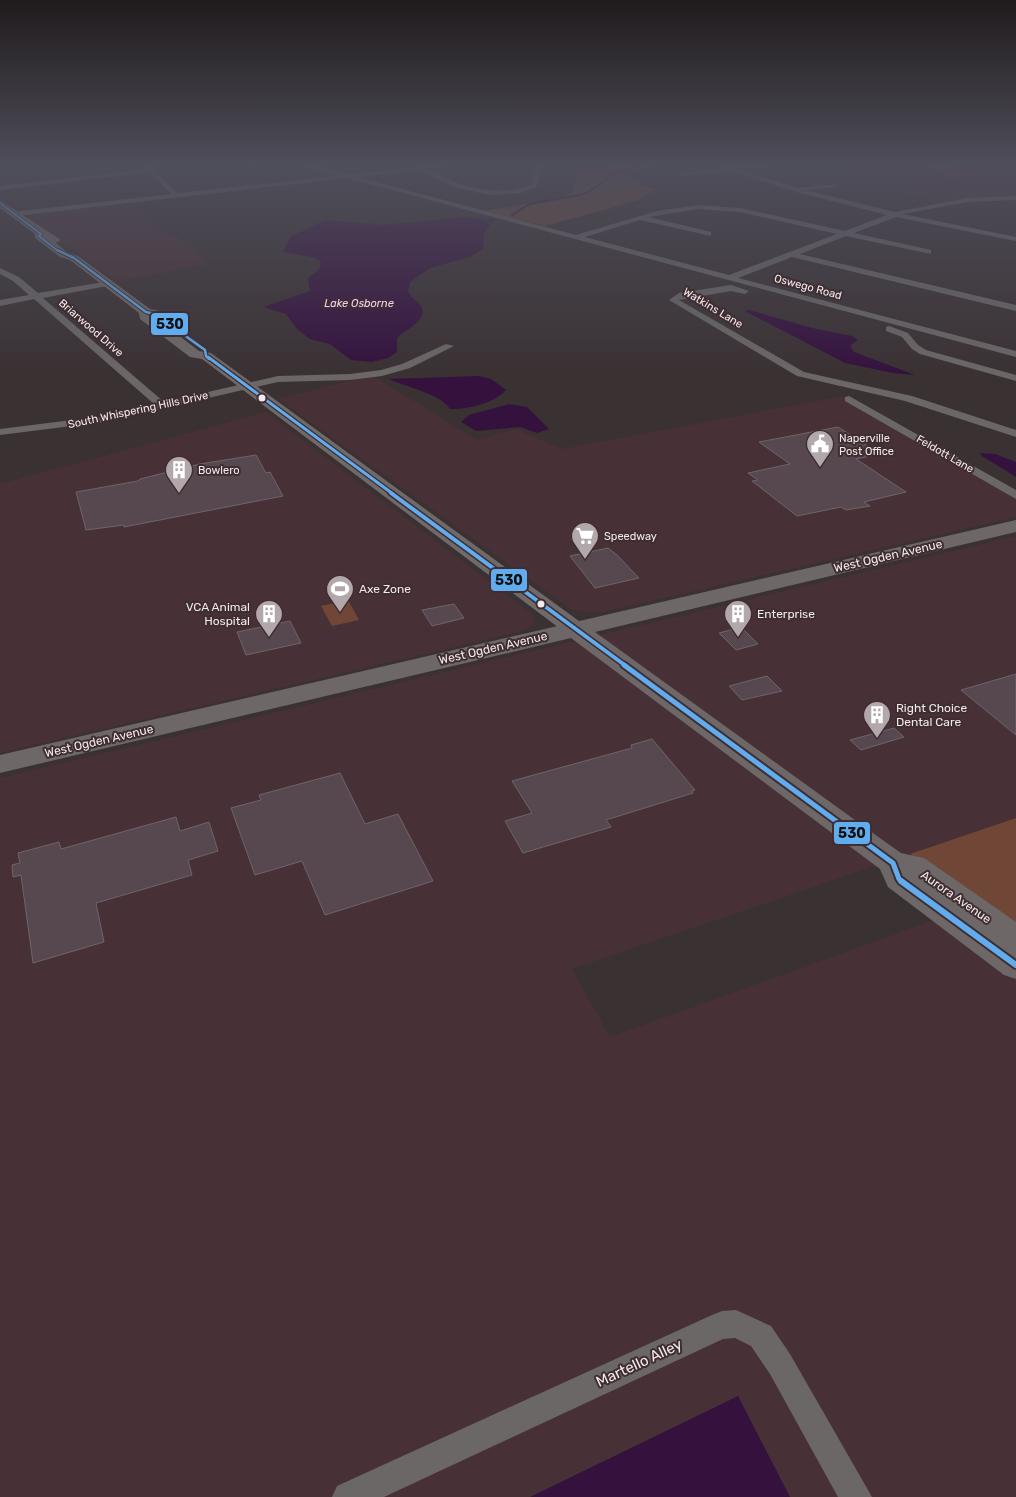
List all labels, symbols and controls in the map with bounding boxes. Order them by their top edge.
street label: Oswego Road [773,272,843,302]
street label: Watkins Lane [681,285,745,331]
street label: Briarwood Drive [56,296,126,360]
water label: Lake Osborne [324,297,394,310]
line badge: 530 [150,312,189,336]
text: 530 [156,316,184,333]
street label: South Whispering Hills Drive [67,389,209,431]
unlabelled marker [257,393,267,403]
public building icon: Naperville Post Office [805,429,835,468]
place label: Naperville Post Office [839,432,894,458]
street label: Feldott Lane [914,432,976,476]
building icon: Bowlero [164,455,194,494]
place label: Bowlero [198,464,240,477]
supermarket icon: Speedway [570,521,600,560]
place label: Speedway [604,530,657,543]
street label: West Ogden Avenue [832,537,944,575]
line badge: 530 [490,568,528,592]
text: 530 [495,572,523,589]
sports icon: Axe Zone [325,574,355,613]
place label: Axe Zone [359,582,411,596]
building icon: VCA Animal Hospital [254,599,284,638]
unlabelled marker [536,599,546,609]
building icon: Enterprise [723,599,753,638]
place label: VCA Animal Hospital [186,600,250,628]
place label: Enterprise [757,607,815,621]
street label: West Ogden Avenue [437,629,549,667]
building icon: Right Choice Dental Care [862,700,892,739]
place label: Right Choice Dental Care [896,701,967,729]
street label: West Ogden Avenue [43,722,155,760]
line badge: 530 [833,821,871,845]
text: 530 [838,825,866,842]
street label: Aurora Avenue [918,868,994,926]
street label: Martello Alley [593,1335,685,1391]

